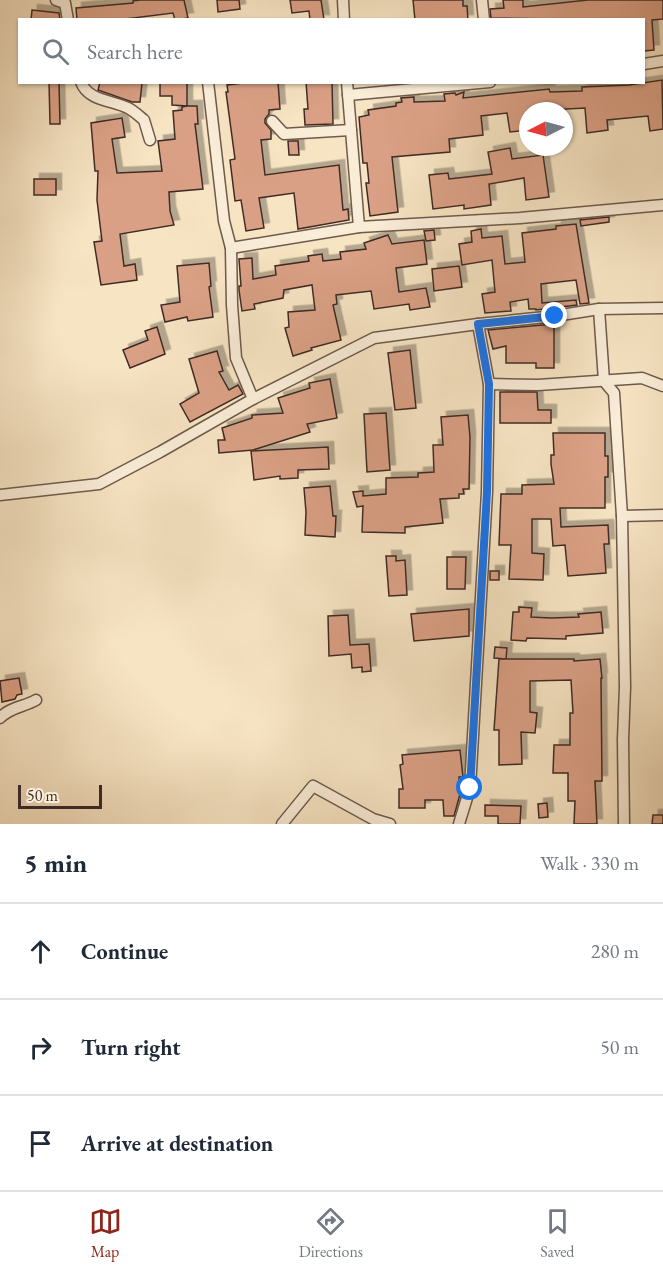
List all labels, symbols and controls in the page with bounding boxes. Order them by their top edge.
search box [18,18,645,84]
icon: search [39,35,72,68]
text: Search here [87,37,182,66]
north arrow [519,102,573,156]
route end [541,302,567,328]
route start [456,774,482,800]
scale bar [18,782,102,810]
text: 50 m [27,785,58,806]
text: 5 min [24,846,87,880]
text: Walk · 330 m [540,850,639,876]
icon: ahead [24,935,57,968]
text: Continue [81,937,168,966]
text: 280 m [591,938,639,964]
icon: right [24,1031,57,1064]
text: Turn right [81,1033,180,1062]
text: 50 m [600,1034,639,1060]
icon: arrive [24,1127,57,1160]
text: Arrive at destination [81,1129,273,1158]
tab: Map [89,1205,122,1262]
tab: Directions [299,1205,363,1262]
tab: Saved [540,1205,574,1262]

